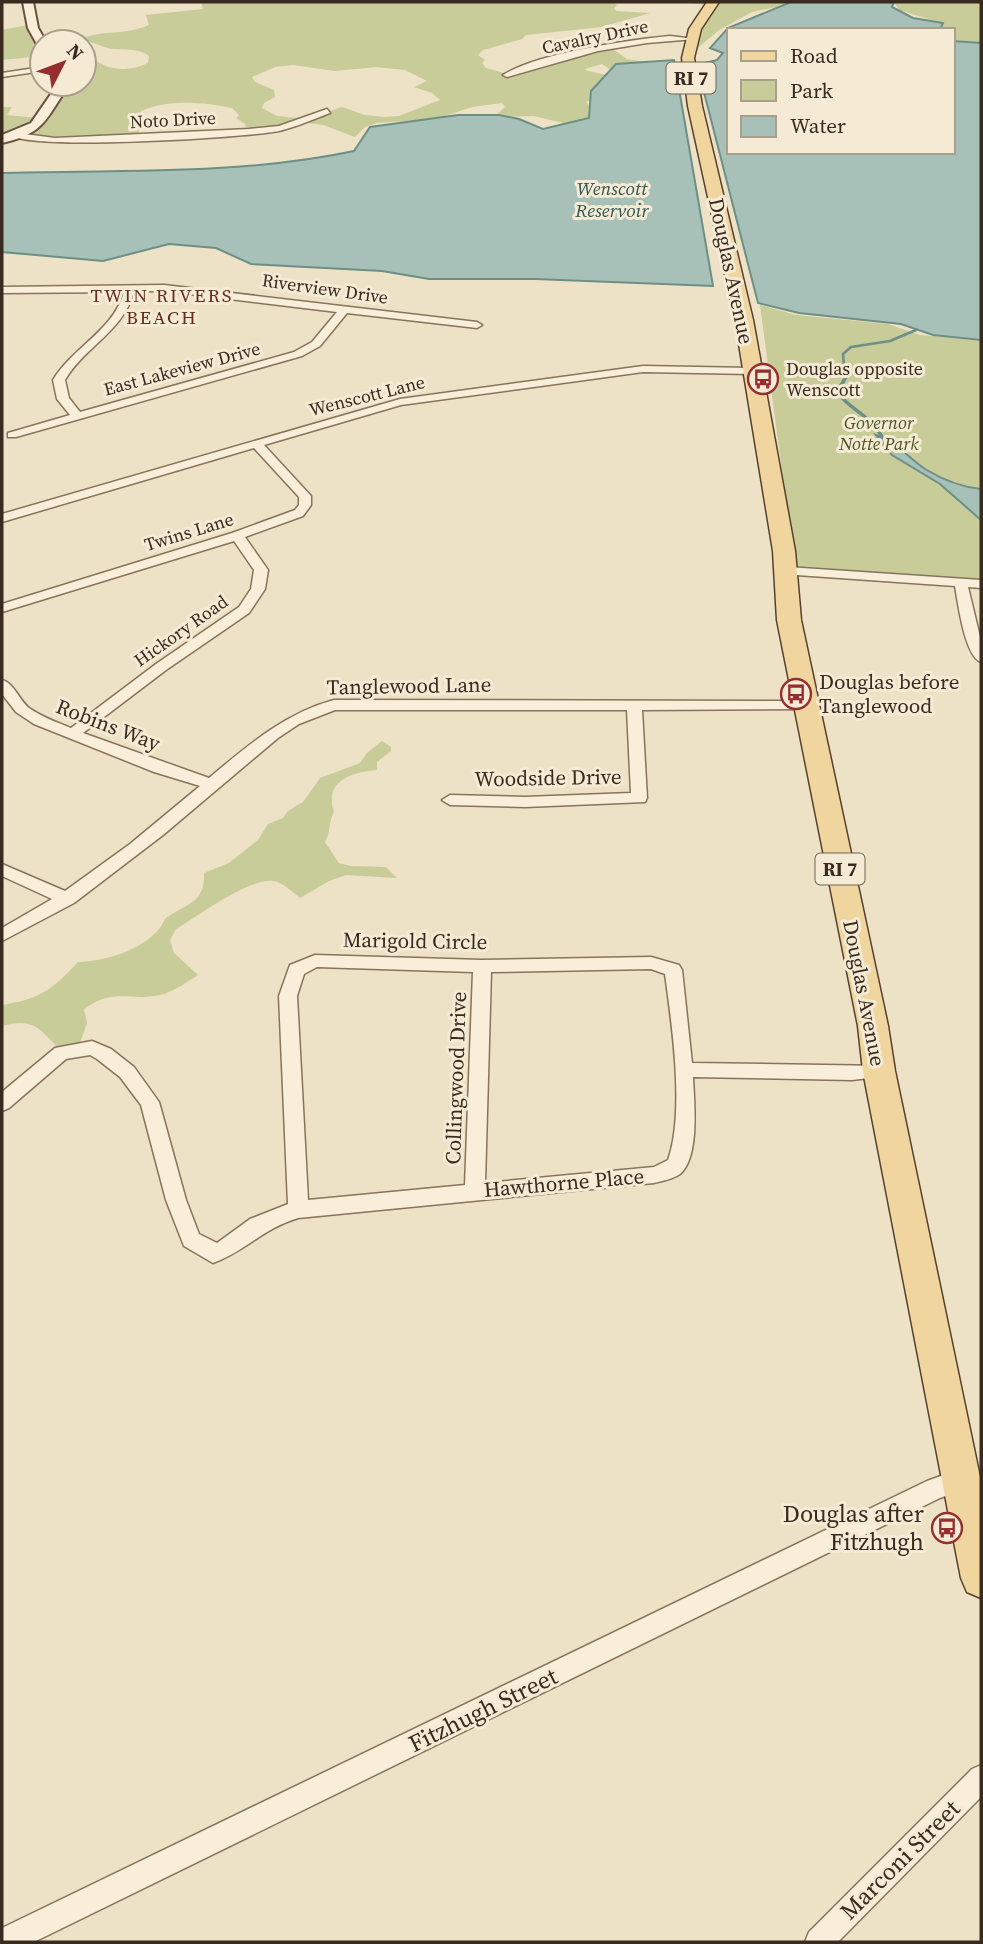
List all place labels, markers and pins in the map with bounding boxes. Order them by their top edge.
place label: Douglas opposite Wenscott [786,356,923,402]
bus stop icon: Douglas opposite Wenscott [746,362,780,396]
place label: Douglas before Tanglewood [819,667,959,720]
bus stop icon: Douglas before Tanglewood [779,677,813,711]
place label: Douglas after Fitzhugh [783,1497,924,1558]
bus stop icon: Douglas after Fitzhugh [930,1511,964,1545]

